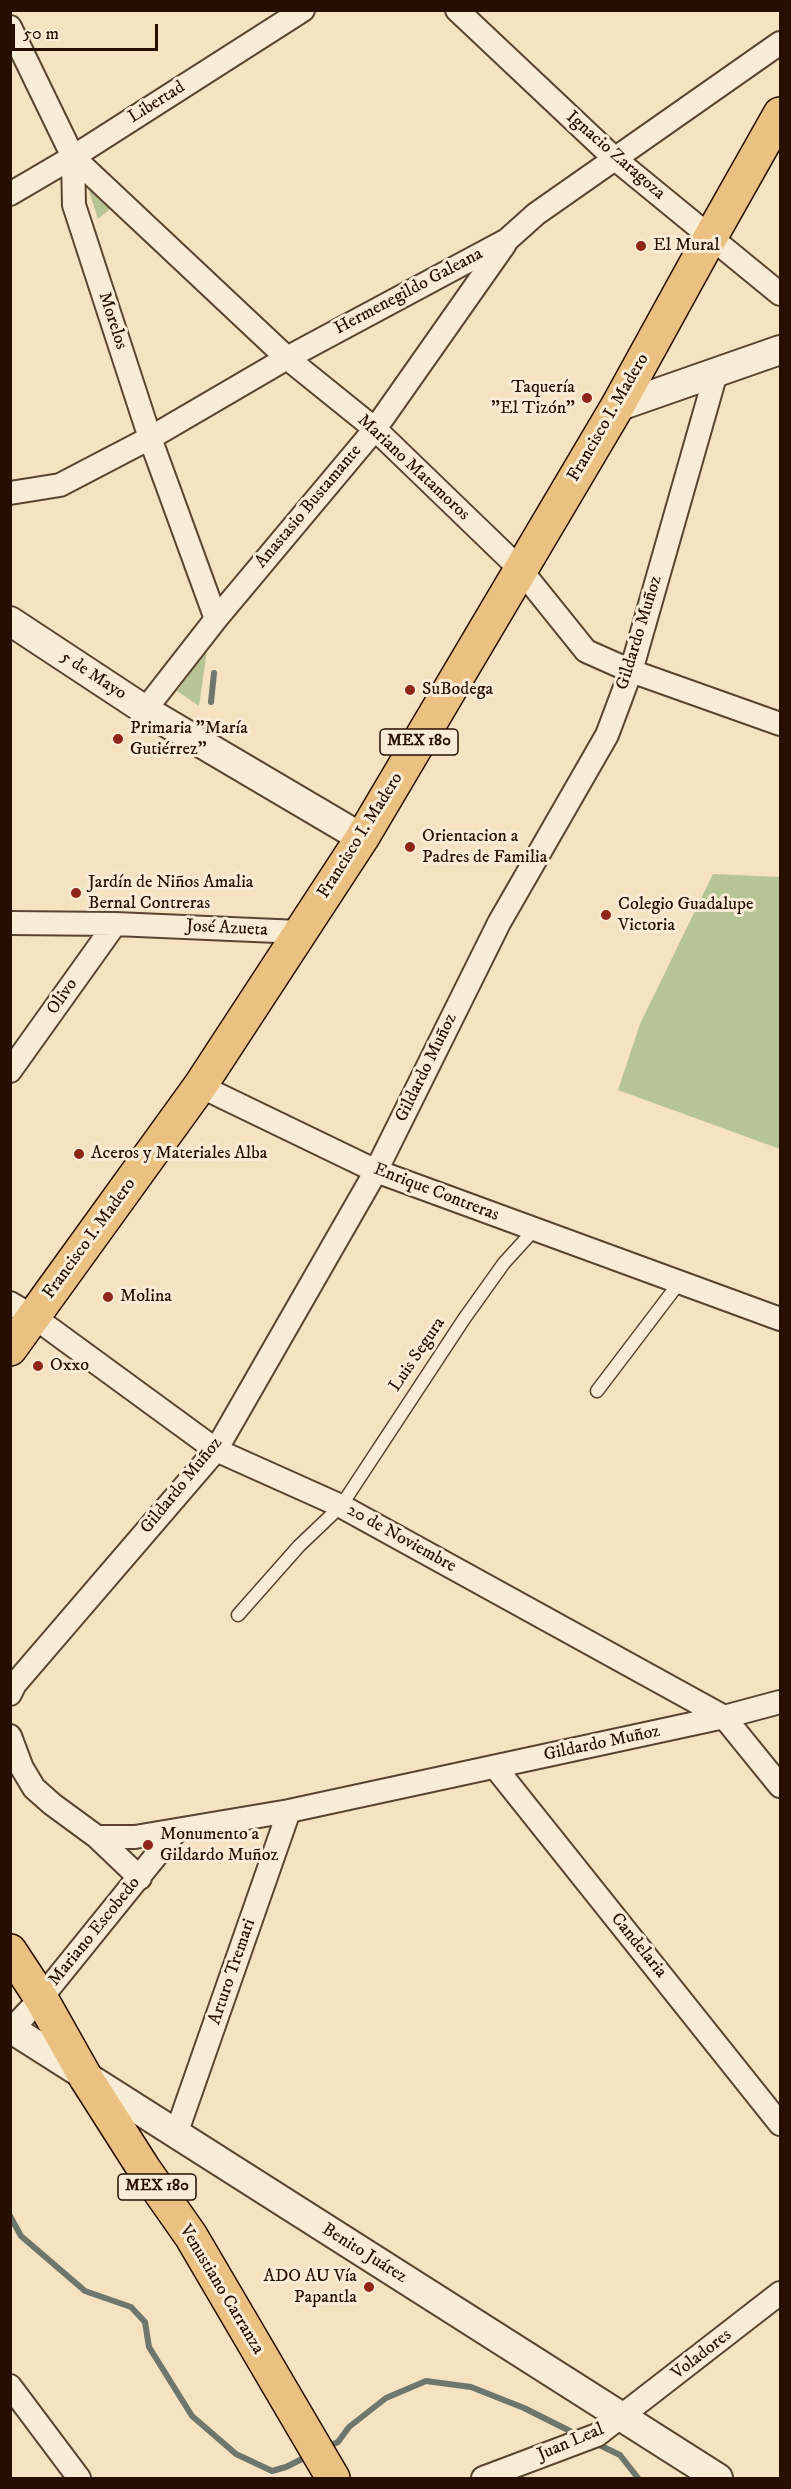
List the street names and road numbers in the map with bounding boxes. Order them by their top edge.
street label: Libertad [125,77,189,129]
street label: Ignacio Zaragoza [561,107,669,205]
street label: Hermenegildo Galeana [331,244,487,340]
street label: Morelos [93,290,131,352]
street label: Francisco I. Madero [564,350,654,486]
street label: Mariano Matamoros [352,410,474,526]
street label: Anastasio Bustamante [251,441,367,573]
street label: Gildardo Muñoz [612,573,668,693]
street label: 5 de Mayo [56,647,130,705]
road number: MEX 180 [380,729,458,755]
street label: Francisco I. Madero [314,769,408,903]
street label: José Azueta [186,916,268,942]
street label: Olivo [43,975,83,1019]
street label: Gildardo Muñoz [391,1010,463,1126]
street label: Enrique Contreras [370,1159,502,1227]
street label: Francisco I. Madero [39,1174,141,1304]
street label: Luis Segura [385,1314,451,1396]
street label: Gildardo Muñoz [136,1433,228,1539]
street label: 20 de Noviembre [342,1500,460,1578]
street label: Gildardo Muñoz [542,1721,662,1767]
street label: Mariano Escobedo [44,1873,146,1991]
street label: Candelaria [605,1909,671,1983]
street label: Arturo Tremari [205,1916,261,2028]
road number: MEX 180 [118,2174,196,2200]
street label: Benito Juárez [317,2219,411,2289]
street label: Venustiano Carranza [174,2221,268,2359]
street label: Voladores [668,2325,736,2385]
street label: Juan Leal [535,2419,607,2467]

